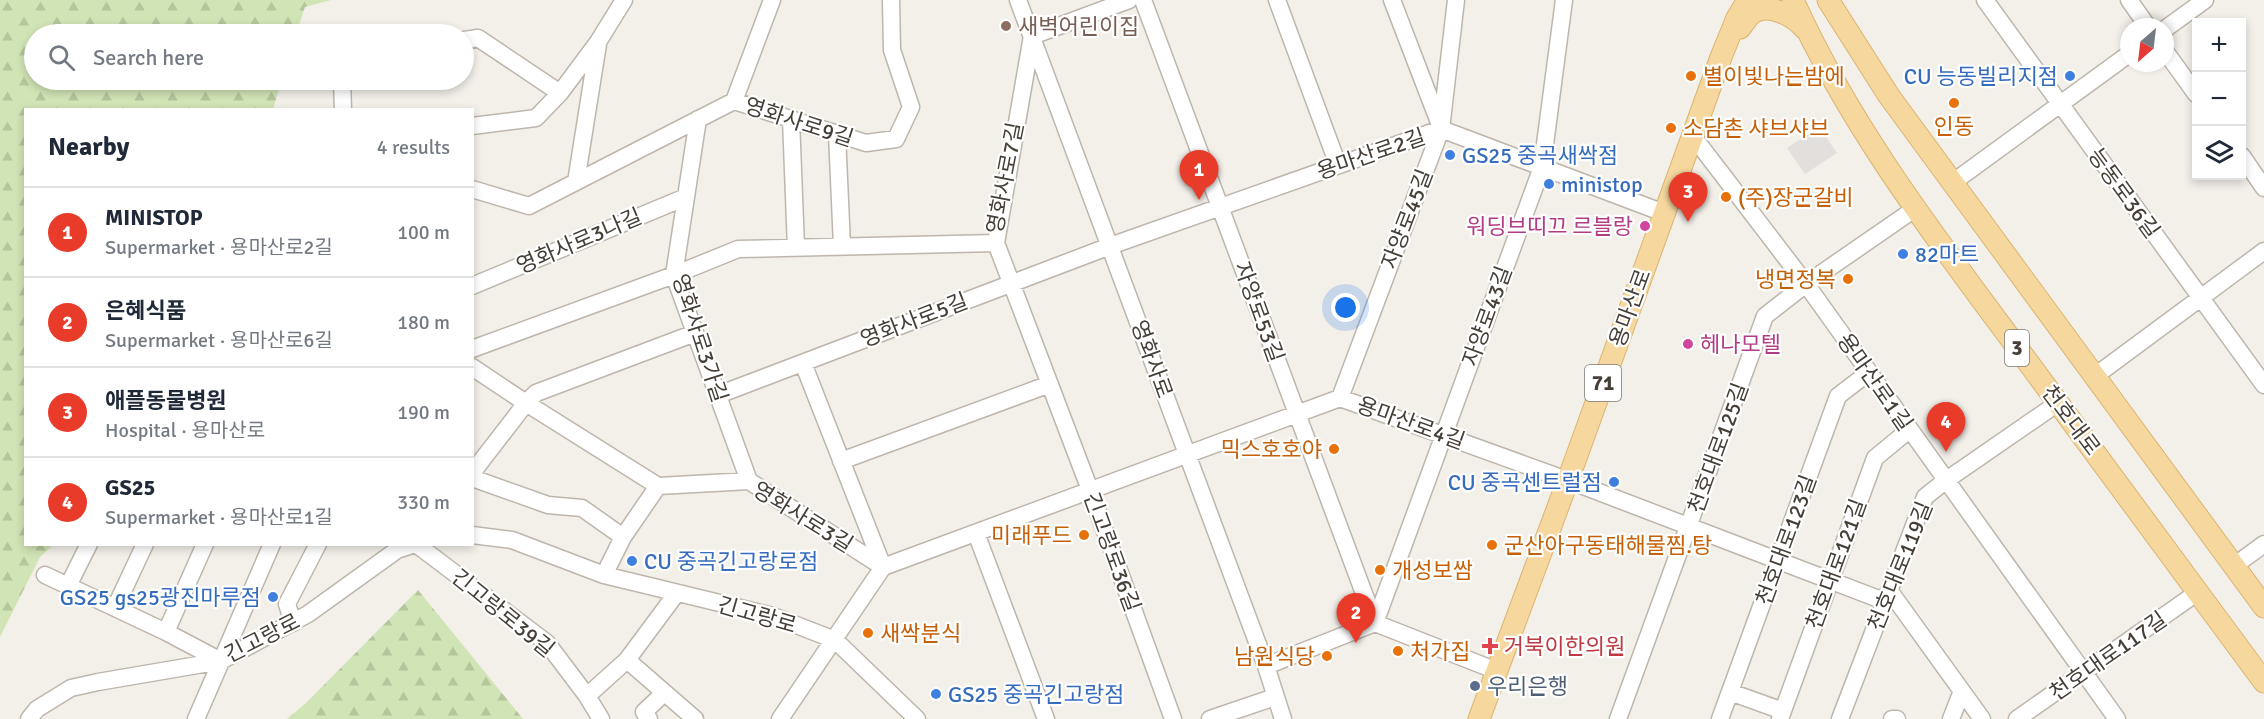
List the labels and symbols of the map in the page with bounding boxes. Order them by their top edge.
place label: 새벽어린이집 [1018,13,1139,40]
north arrow [2120,18,2174,72]
marker: 새벽어린이집 [999,19,1013,33]
place label: 별이빛나는밤에 [1703,63,1845,90]
place label: CU 능동빌리지점 [1904,63,2058,90]
marker: 별이빛나는밤에 [1684,69,1698,83]
marker: CU 능동빌리지점 [2063,69,2077,83]
street label: 영화사로9길 [741,92,857,152]
marker: 인동 [1947,96,1961,110]
place label: 인동 [1934,113,1974,140]
place label: 소담촌 샤브샤브 [1683,115,1830,142]
street label: 영화사로7길 [981,120,1029,236]
marker: 소담촌 샤브샤브 [1664,121,1678,135]
street label: 용마산로2길 [1313,123,1429,185]
place label: GS25 중곡새싹점 [1462,142,1618,169]
street label: 능동로36길 [2082,143,2166,243]
marker: GS25 중곡새싹점 [1443,148,1457,162]
pin: 1 [1180,150,1218,200]
street label: 자양로45길 [1376,165,1438,273]
place label: ministop [1561,171,1643,198]
pin: 3 [1668,172,1708,222]
marker: ministop [1542,177,1556,191]
place label: (주)장군갈비 [1738,184,1854,211]
marker: (주)장군갈비 [1719,190,1733,204]
street label: 영화사로3나길 [512,203,646,279]
place label: 워딩브띠끄 르블랑 [1466,213,1633,240]
marker: 워딩브띠끄 르블랑 [1638,219,1652,233]
place label: 82마트 [1915,241,1979,268]
marker: 82마트 [1896,247,1910,261]
street label: 자양로53길 [1228,258,1290,366]
street label: 자양로43길 [1456,262,1518,370]
street label: 용마산로 [1603,265,1657,351]
place label: 냉면정복 [1755,266,1836,293]
street label: 영화사로3가길 [667,270,733,406]
marker: 냉면정복 [1841,272,1855,286]
street label: 영화사로5길 [856,287,972,353]
your location [1331,293,1360,322]
street label: 영화사로 [1125,316,1179,402]
street label: 용마산로1길 [1832,328,1918,436]
road number: 3 [2005,330,2029,366]
place label: 헤나모텔 [1700,331,1781,358]
marker: 헤나모텔 [1681,337,1695,351]
road number: 71 [1585,365,1621,401]
street label: 천호대로125길 [1682,379,1754,517]
street label: 천호대로 [2036,380,2106,460]
street label: 용마산로4길 [1353,391,1469,455]
pin: 4 [1926,402,1966,452]
place label: 믹스호호야 [1221,436,1322,463]
marker: 믹스호호야 [1327,442,1341,456]
place label: CU 중곡센트럴점 [1448,469,1602,496]
street label: 천호대로123길 [1750,471,1822,609]
marker: CU 중곡센트럴점 [1607,475,1621,489]
street label: 영화사로3길 [748,476,858,558]
street label: 긴고랑로36길 [1078,489,1146,615]
street label: 천호대로121길 [1800,495,1872,633]
street label: 천호대로119길 [1862,498,1938,634]
place label: 미래푸드 [991,522,1072,549]
marker: 미래푸드 [1077,528,1091,542]
place label: 군산아구동태해물찜.탕 [1504,532,1712,559]
marker: 군산아구동태해물찜.탕 [1485,538,1499,552]
place label: CU 중곡긴고랑로점 [644,548,819,575]
marker: CU 중곡긴고랑로점 [625,554,639,568]
place label: 개성보쌈 [1392,557,1473,584]
street label: 긴고랑로39길 [446,563,560,663]
marker: 개성보쌈 [1373,563,1387,577]
place label: GS25 gs25광진마루점 [60,584,261,611]
marker: GS25 gs25광진마루점 [266,590,280,604]
street label: 긴고랑로 [714,591,800,639]
pin: 2 [1336,594,1376,643]
street label: 천호대로117길 [2044,606,2172,706]
street label: 긴고랑로 [220,608,304,668]
place label: 새싹분식 [880,620,961,647]
marker: 새싹분식 [861,626,875,640]
place label: 거북이한의원 [1504,633,1625,660]
marker: 거북이한의원 [1481,637,1499,655]
place label: 처가집 [1410,638,1471,665]
place label: 남원식당 [1234,643,1315,670]
marker: 처가집 [1391,644,1405,658]
marker: 남원식당 [1320,649,1334,663]
place label: 우리은행 [1487,673,1568,700]
marker: 우리은행 [1468,679,1482,693]
place label: GS25 중곡긴고랑점 [948,681,1124,708]
marker: GS25 중곡긴고랑점 [929,687,943,701]

